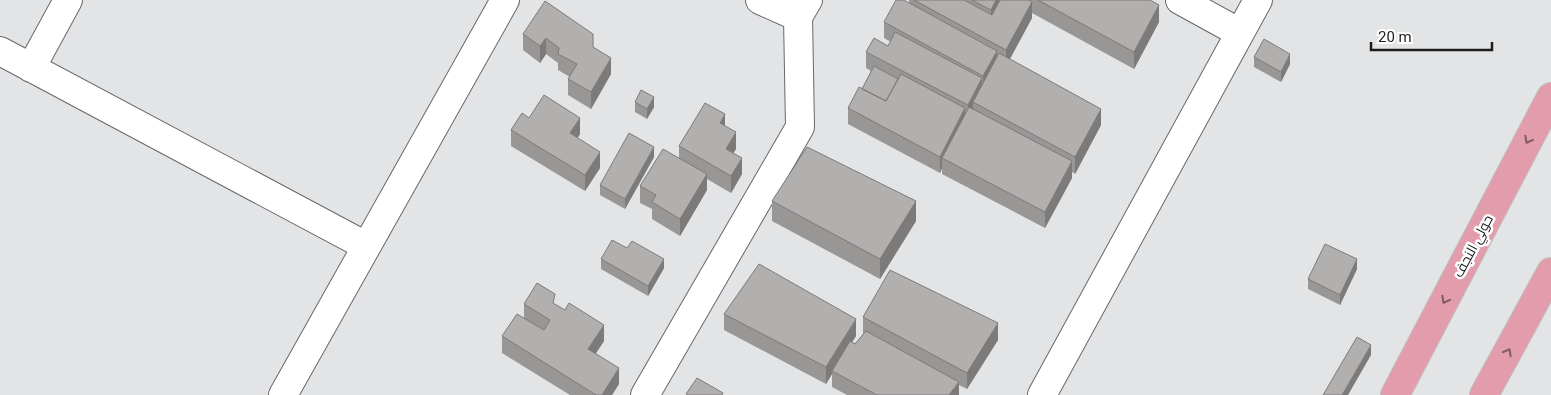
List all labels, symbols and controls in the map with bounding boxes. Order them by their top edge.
scale bar [1371,20,1492,52]
text: 20 m [1378,28,1412,46]
one-way arrow [1524,135,1534,144]
street label: حولي النجف [1450,212,1500,282]
one-way arrow [1441,294,1451,303]
one-way arrow [1502,348,1512,357]

